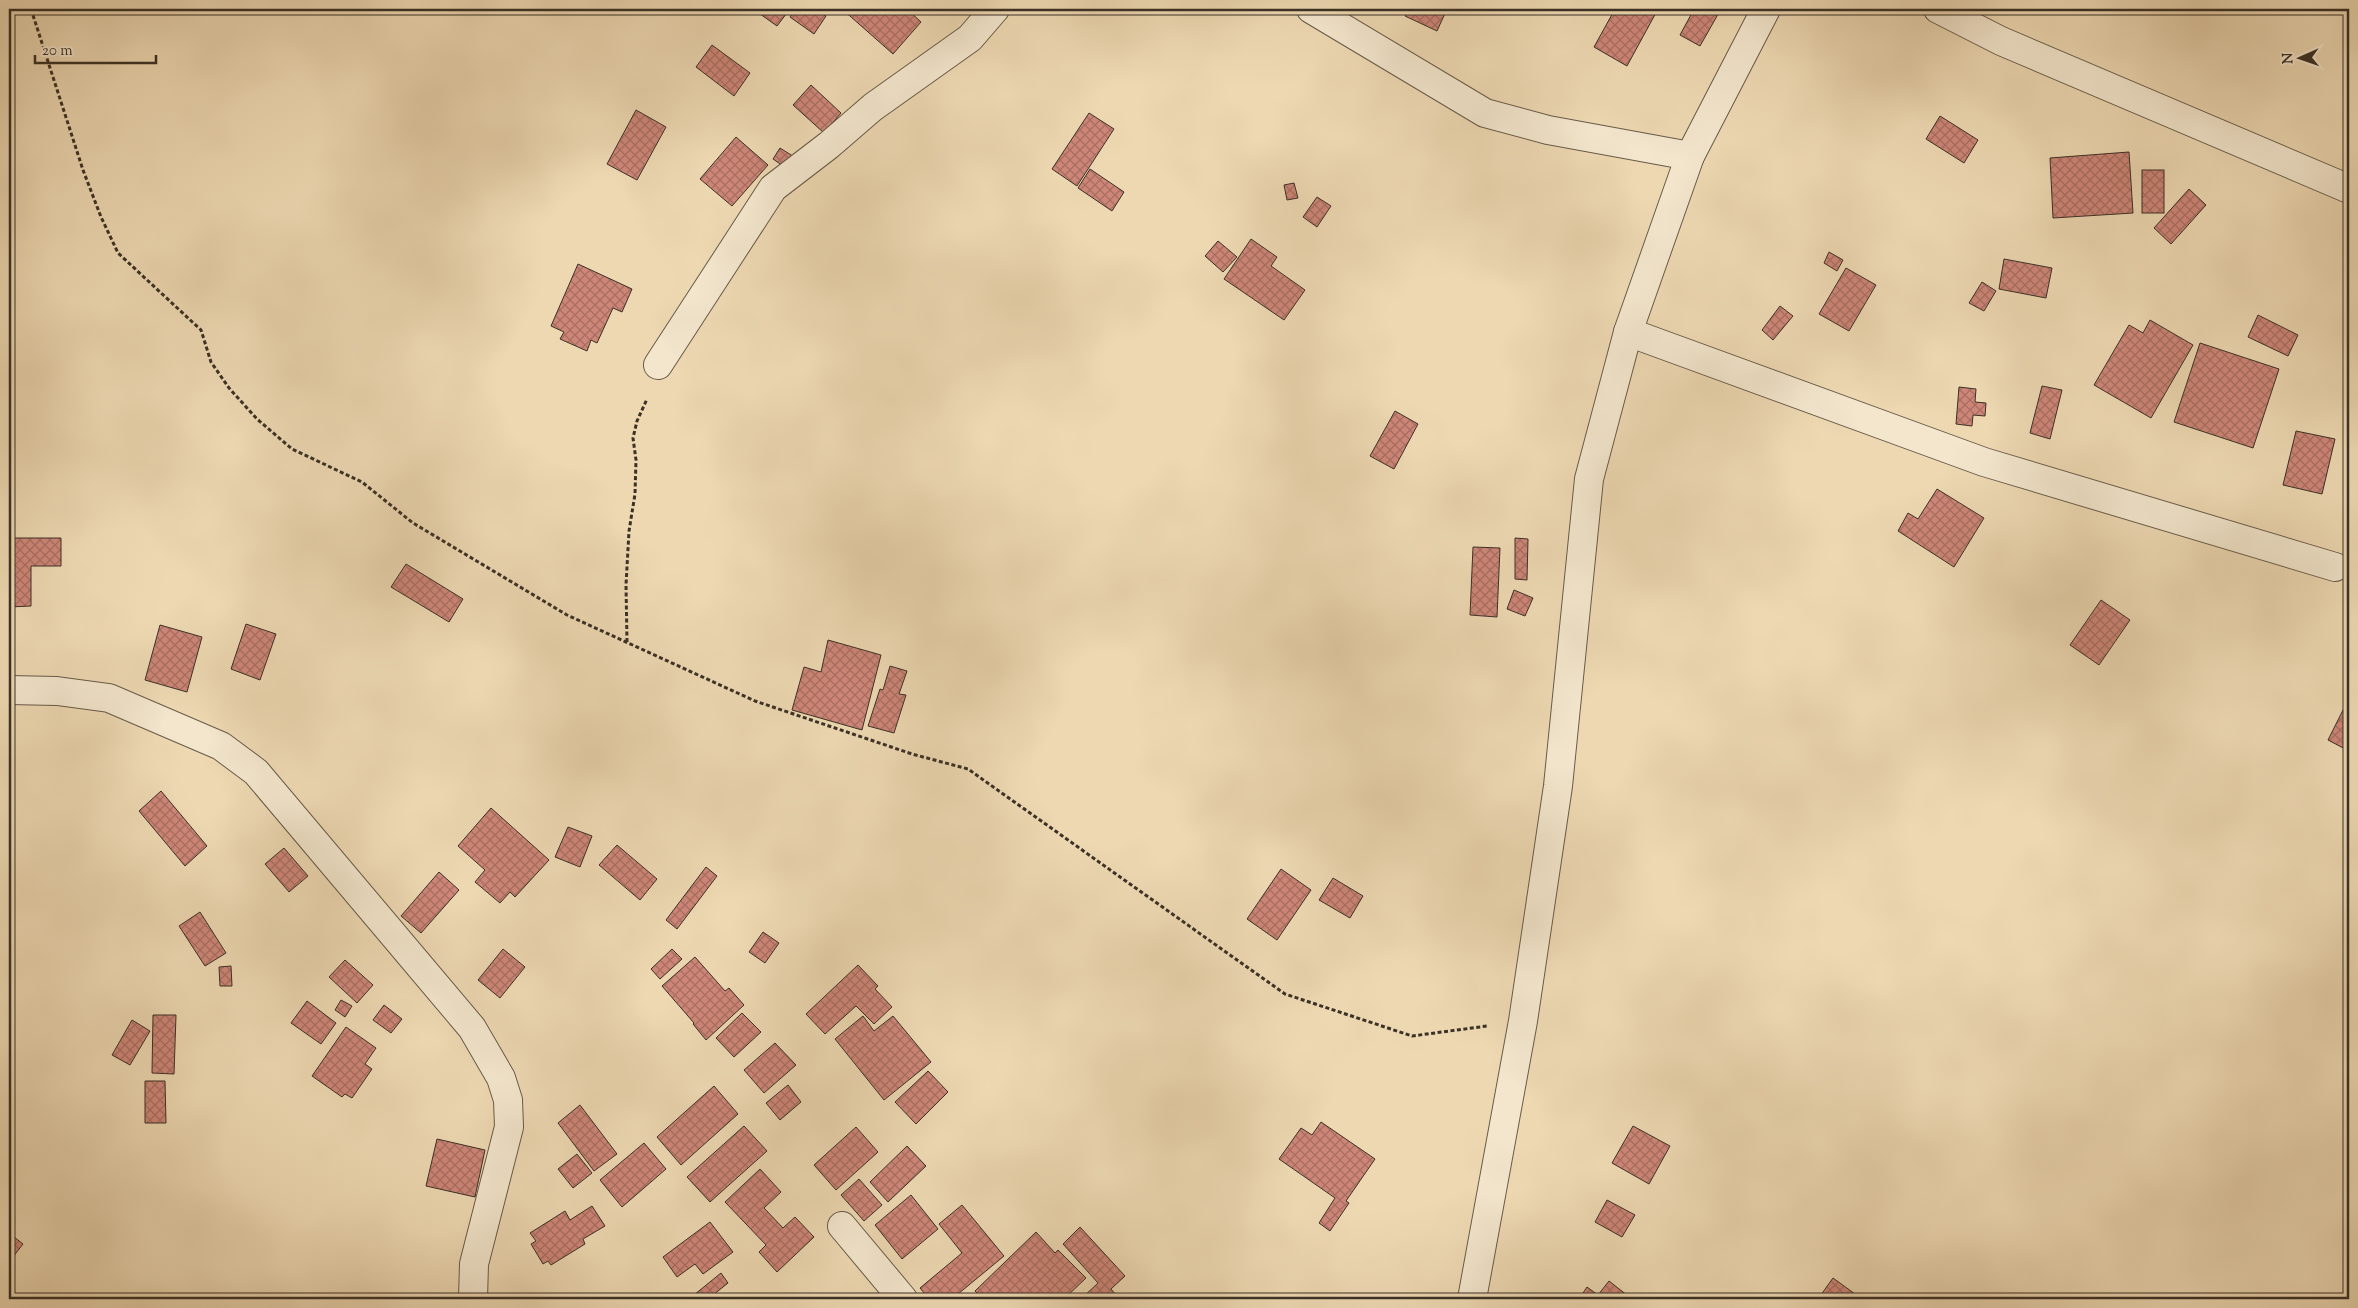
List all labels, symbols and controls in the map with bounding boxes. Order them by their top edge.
scale bar [35,32,156,64]
north arrow [2276,32,2326,82]
text: 20 m [42,41,73,62]
text: N [2279,52,2299,64]

